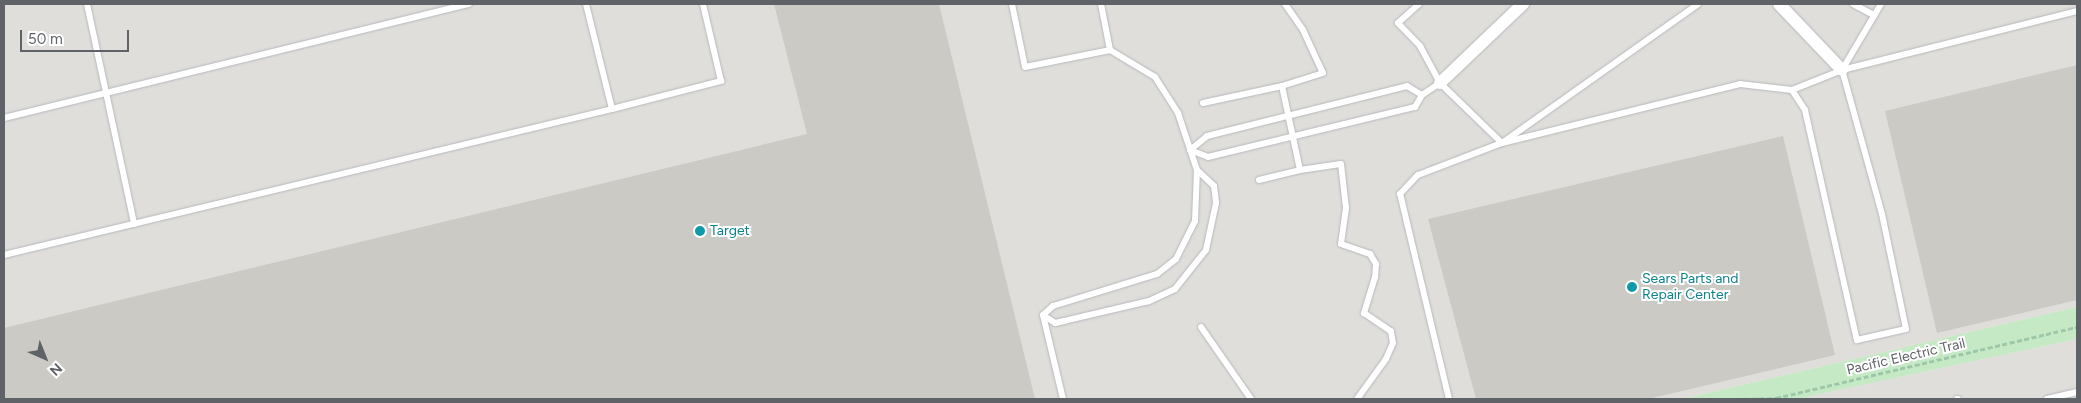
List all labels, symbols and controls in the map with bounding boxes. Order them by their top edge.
scale bar [22,20,131,52]
text: 50 m [28,30,63,48]
place label: Target [710,223,750,239]
marker: Target [694,225,706,237]
place label: Sears Parts and Repair Center [1642,271,1738,304]
marker: Sears Parts and Repair Center [1626,281,1638,293]
north arrow [20,333,70,383]
street label: Pacific Electric Trail [1845,335,1967,379]
text: N [46,359,66,379]

